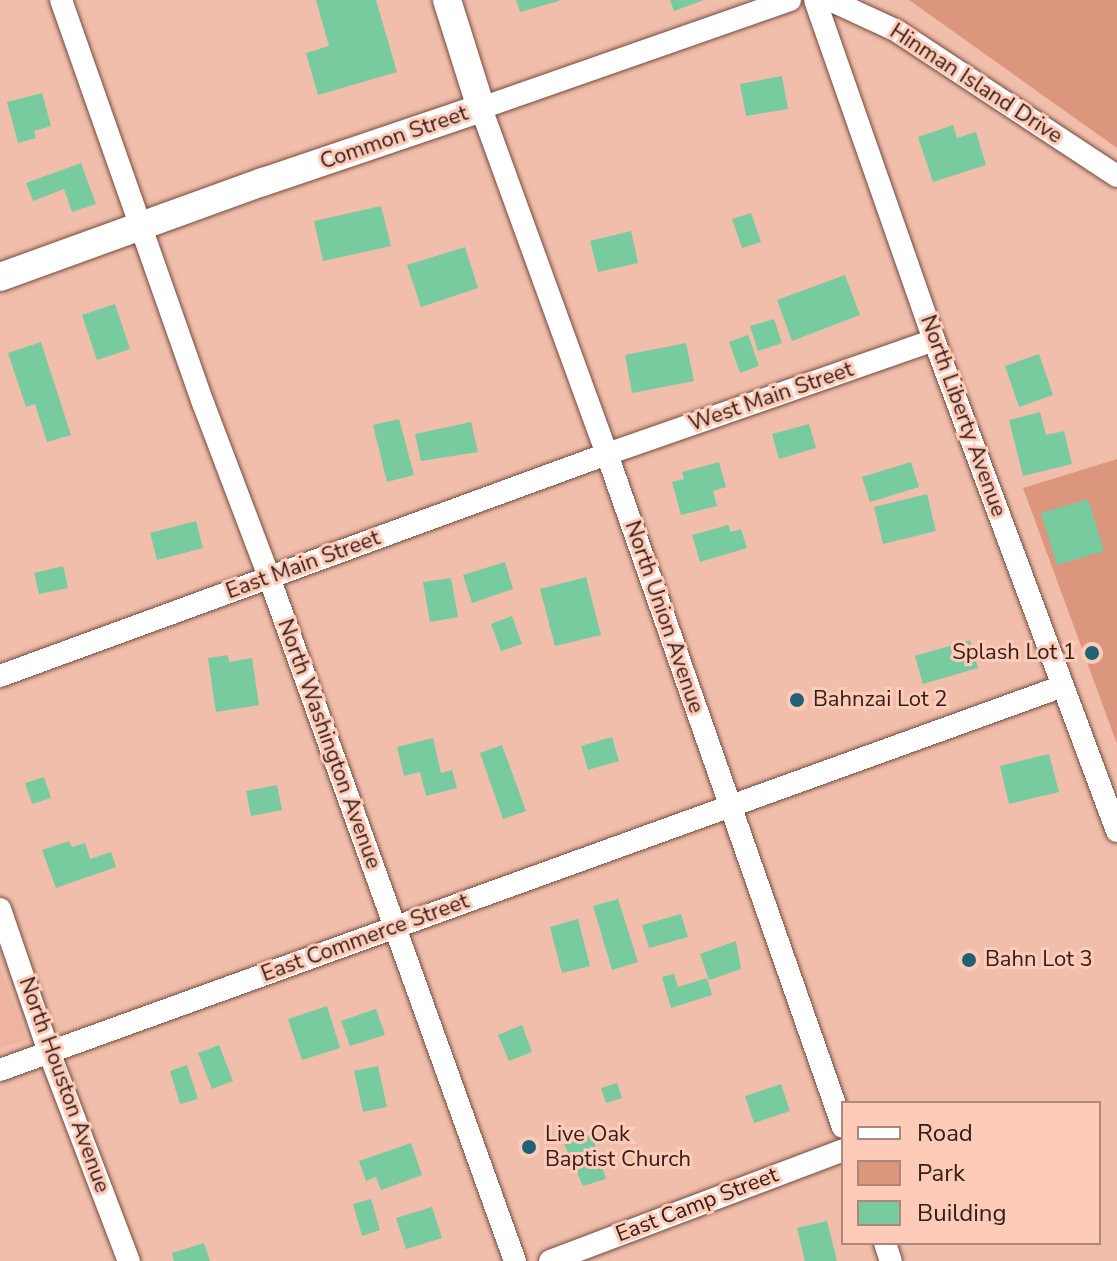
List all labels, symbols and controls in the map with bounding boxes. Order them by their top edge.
street label: Hinman Island Drive [885,18,1067,150]
street label: Common Street [317,100,471,176]
street label: North Liberty Avenue [914,312,1012,520]
street label: West Main Street [685,356,857,438]
street label: North Union Avenue [619,517,709,717]
street label: East Main Street [222,525,384,605]
street label: North Washington Avenue [271,616,387,872]
place label: Splash Lot 1 [952,640,1076,666]
marker: Splash Lot 1 [1083,644,1101,662]
place label: Bahnzai Lot 2 [813,687,948,713]
marker: Bahnzai Lot 2 [788,691,806,709]
street label: East Commerce Street [258,888,472,988]
place label: Bahn Lot 3 [985,947,1093,973]
marker: Bahn Lot 3 [960,951,978,969]
street label: North Houston Avenue [13,974,115,1196]
legend [841,1101,1101,1245]
text: Road [917,1117,973,1149]
place label: Live Oak Baptist Church [545,1121,691,1172]
marker: Live Oak Baptist Church [520,1138,538,1156]
text: Park [917,1157,965,1189]
street label: East Camp Street [612,1162,782,1248]
text: Building [917,1197,1007,1229]

